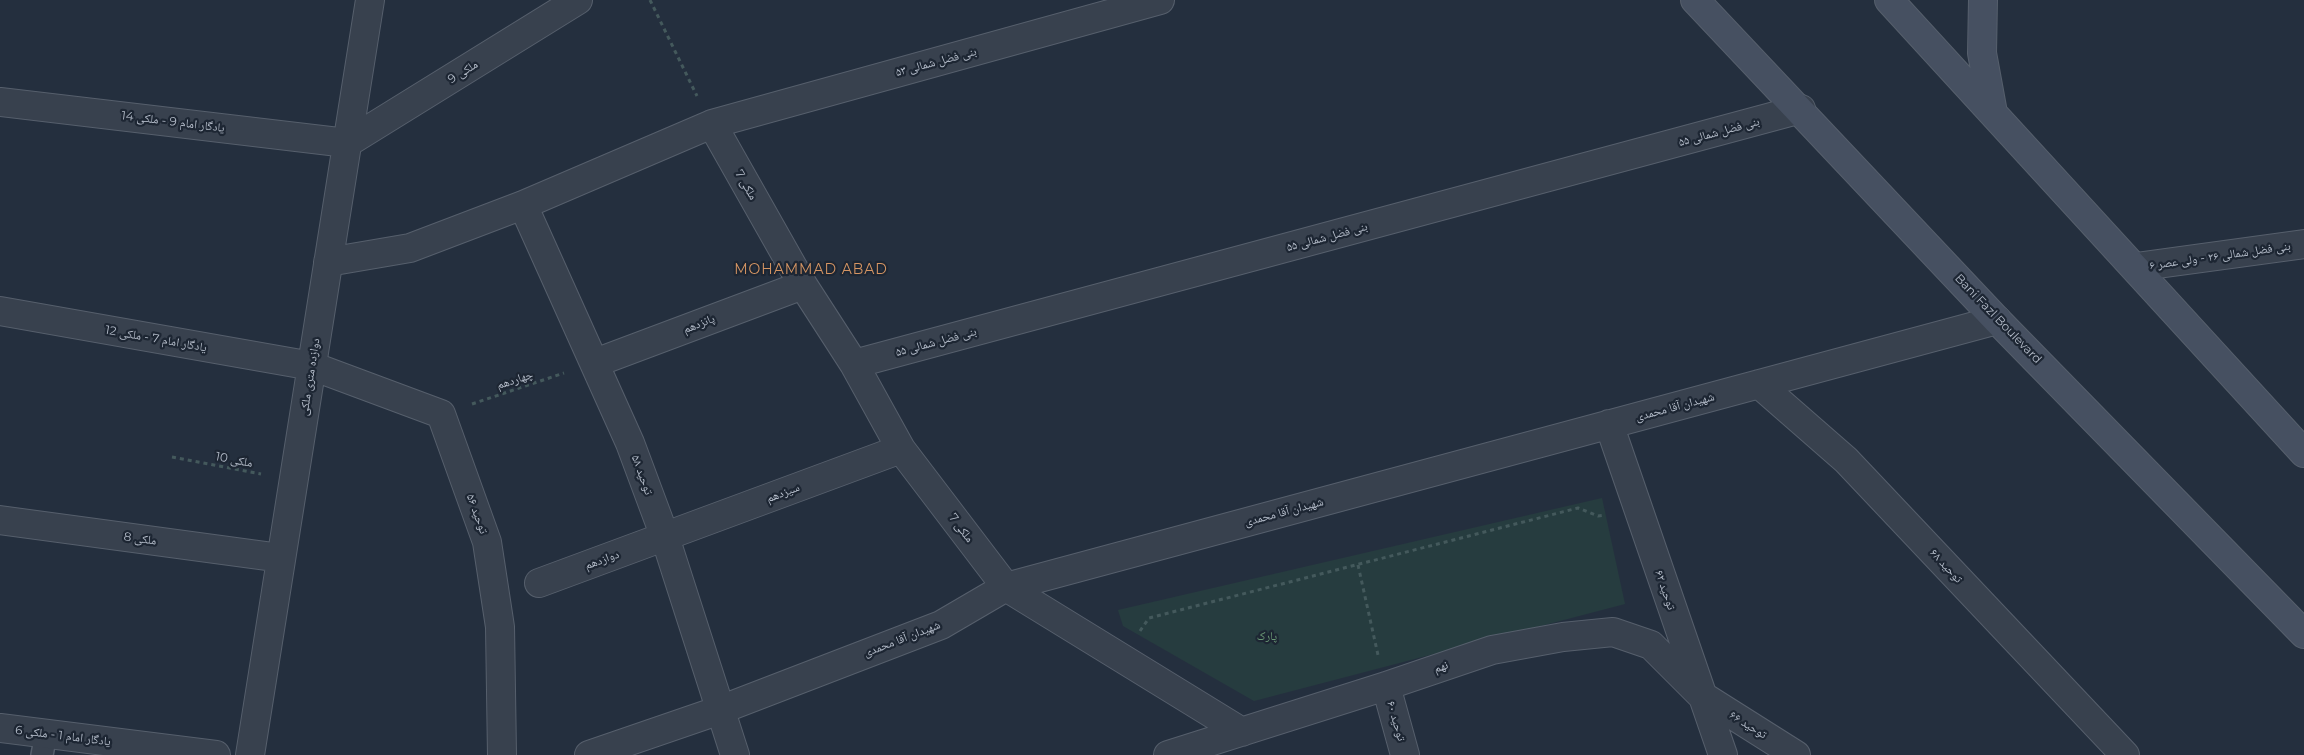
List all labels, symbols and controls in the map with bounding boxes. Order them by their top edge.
street label: بنی فضل شمالی ۵۳ [894,44,978,80]
street label: ملکی 9 [445,57,481,87]
street label: یادگار امام 9 - ملکی 14 [120,109,226,135]
street label: بنی فضل شمالی ۵۵ [1677,114,1761,150]
street label: ملکی 7 [732,167,760,203]
street label: بنی فضل شمالی ۵۵ [1285,219,1369,255]
street label: بنی فضل شمالی ۲۶ - ولی عصر ۶ [2148,239,2292,273]
district label: MOHAMMAD ABAD [733,262,889,278]
street label: Bani Fazl Boulevard [1952,271,2044,367]
street label: پانزدهم [681,311,717,337]
street label: یادگار امام 7 - ملکی 12 [104,323,208,355]
street label: بنی فضل شمالی ۵۵ [894,324,978,360]
street label: دوازده متری ملکی [297,337,323,417]
street label: چهاردهم [495,367,535,393]
street label: شهیدان آقا محمدی [1634,390,1716,424]
street label: ملکی 10 [214,449,254,471]
street label: توحید ۵۸ [628,453,656,497]
street label: سیزدهم [764,480,802,506]
street label: توحید ۵۶ [463,492,491,536]
street label: شهیدان آقا محمدی [1243,495,1325,529]
street label: ملکی 7 [946,511,976,545]
street label: ملکی 8 [123,530,157,548]
street label: توحید ۶۸ [1927,546,1965,586]
street label: دوازدهم [583,547,621,573]
street label: توحید ۶۲ [1651,568,1679,612]
street label: شهیدان آقا محمدی [862,618,942,660]
park label: پارک [1257,629,1277,643]
street label: نهم [1432,658,1450,676]
street label: توحید ۶۰ [1383,699,1409,743]
street label: توحید ۶۶ [1727,708,1769,742]
street label: یادگار امام 1 - ملکی 6 [14,723,112,749]

